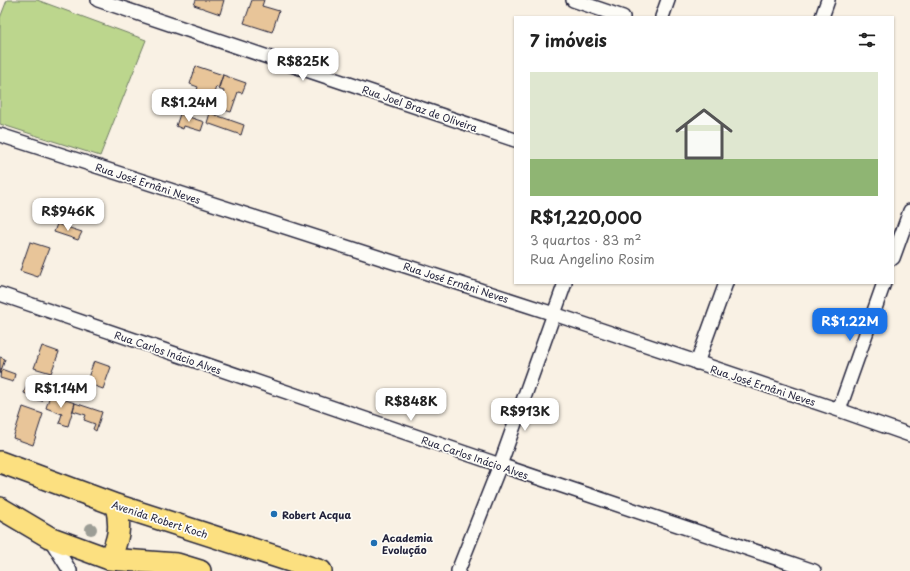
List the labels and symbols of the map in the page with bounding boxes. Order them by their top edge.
pin: R$825K [270,48,336,82]
street label: Rua Joel Braz de Oliveira [360,81,480,135]
pin: R$1.24M [152,89,226,123]
street label: Rua José Ernâni Neves [93,159,203,207]
pin: R$946K [35,198,101,232]
street label: Rua José Ernâni Neves [401,258,511,306]
pin: R$1.22M [813,308,887,342]
street label: Rua Carlos Inácio Alves [113,327,224,377]
street label: Rua José Ernâni Neves [708,361,818,409]
pin: R$1.14M [24,375,98,409]
pin: R$848K [378,388,444,422]
pin: R$913K [492,398,558,432]
street label: Rua Carlos Inácio Alves [420,432,531,482]
street label: Avenida Robert Koch [110,496,210,542]
place label: Robert Acqua [282,507,351,522]
marker: Robert Acqua [269,509,279,519]
place label: Academia Evolução [381,530,433,557]
marker: Academia Evolução [369,538,379,548]

